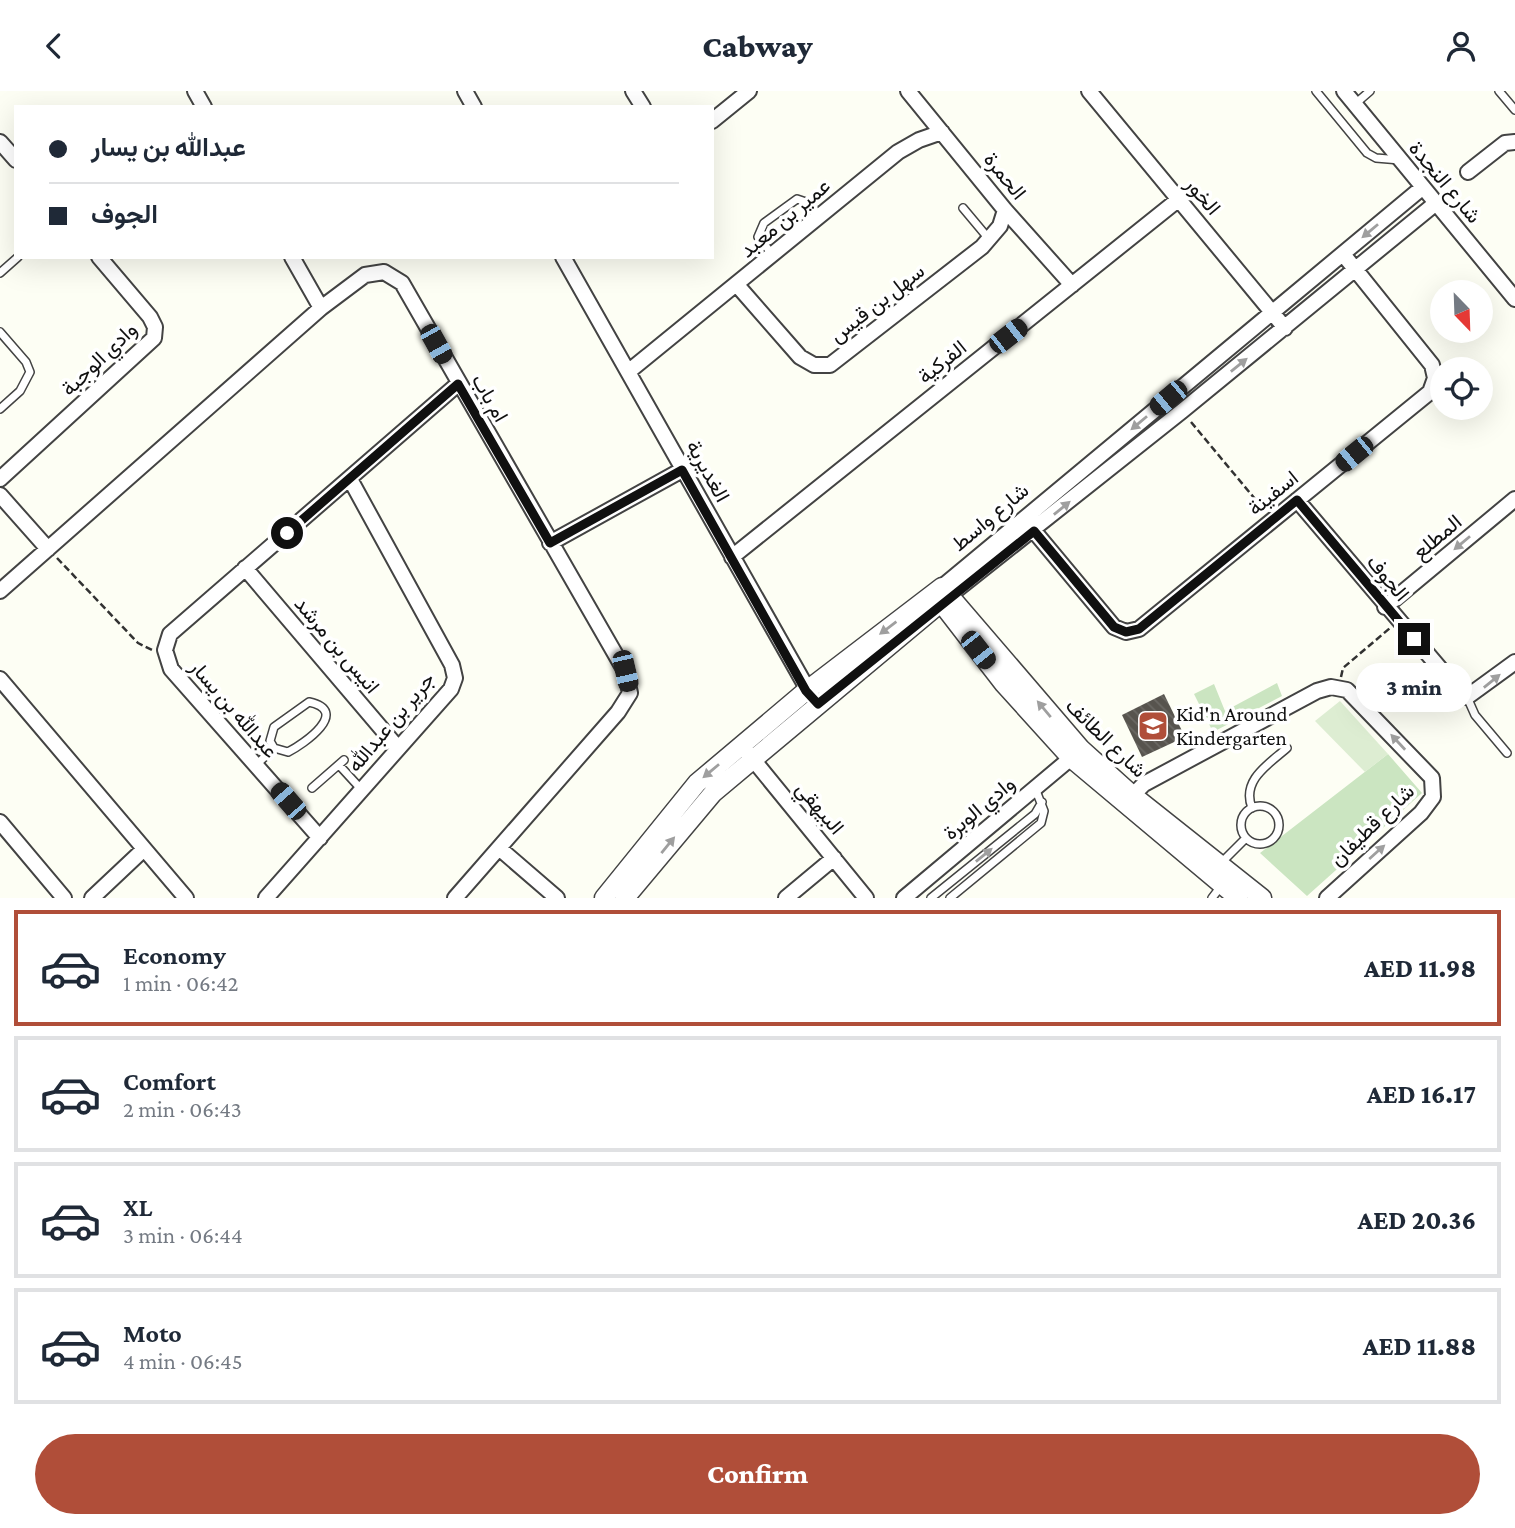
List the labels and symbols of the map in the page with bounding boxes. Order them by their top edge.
street label: شارع النجدة [1402,136,1486,229]
street label: الحمرة [978,148,1031,205]
street label: الخور [1179,172,1226,220]
street label: عمير بن معبد [735,173,836,263]
one-way arrow [1362,223,1379,238]
street label: سهل بن قيس [825,259,930,348]
north arrow [1430,280,1493,343]
car [985,315,1032,357]
street label: وادي الوجبة [56,317,145,404]
car [417,321,456,367]
street label: الفركية [913,335,972,390]
one-way arrow [1231,358,1248,373]
street label: ام باب [465,370,513,427]
car [1146,376,1191,420]
one-way arrow [1130,415,1147,430]
car [1332,433,1377,475]
street label: الغديرية [680,436,735,507]
street label: اسفينة [1243,466,1303,520]
street label: شارع واسط [947,478,1035,558]
one-way arrow [1054,501,1071,516]
street label: المطلع [1408,510,1468,566]
route start [271,517,303,549]
one-way arrow [1454,535,1472,550]
street label: الجوف [1361,550,1414,607]
street label: انيس بن مرشد [289,592,384,699]
one-way arrow [880,621,898,636]
route end [1398,623,1430,655]
car [957,627,1000,673]
car [611,648,640,694]
street label: عبدالله بن يسار [184,654,284,764]
callout: 3 min [1356,663,1472,713]
street label: جرير بن عبدالله [342,667,440,777]
one-way arrow [1482,673,1500,688]
street label: شارع الطائف [1059,694,1151,784]
one-way arrow [1036,700,1052,718]
place label: Kid'n Around Kindergarten [1176,702,1287,750]
school or university icon: Kid'n Around Kindergarten [1136,709,1170,743]
one-way arrow [1391,734,1407,751]
one-way arrow [703,763,720,778]
street label: وادي الوبرة [938,771,1023,849]
street label: البيهقي [787,777,849,842]
car [267,778,310,824]
street label: شارع قطيفان [1325,779,1420,872]
one-way arrow [660,836,675,854]
one-way arrow [1368,844,1386,860]
one-way arrow [975,848,992,863]

